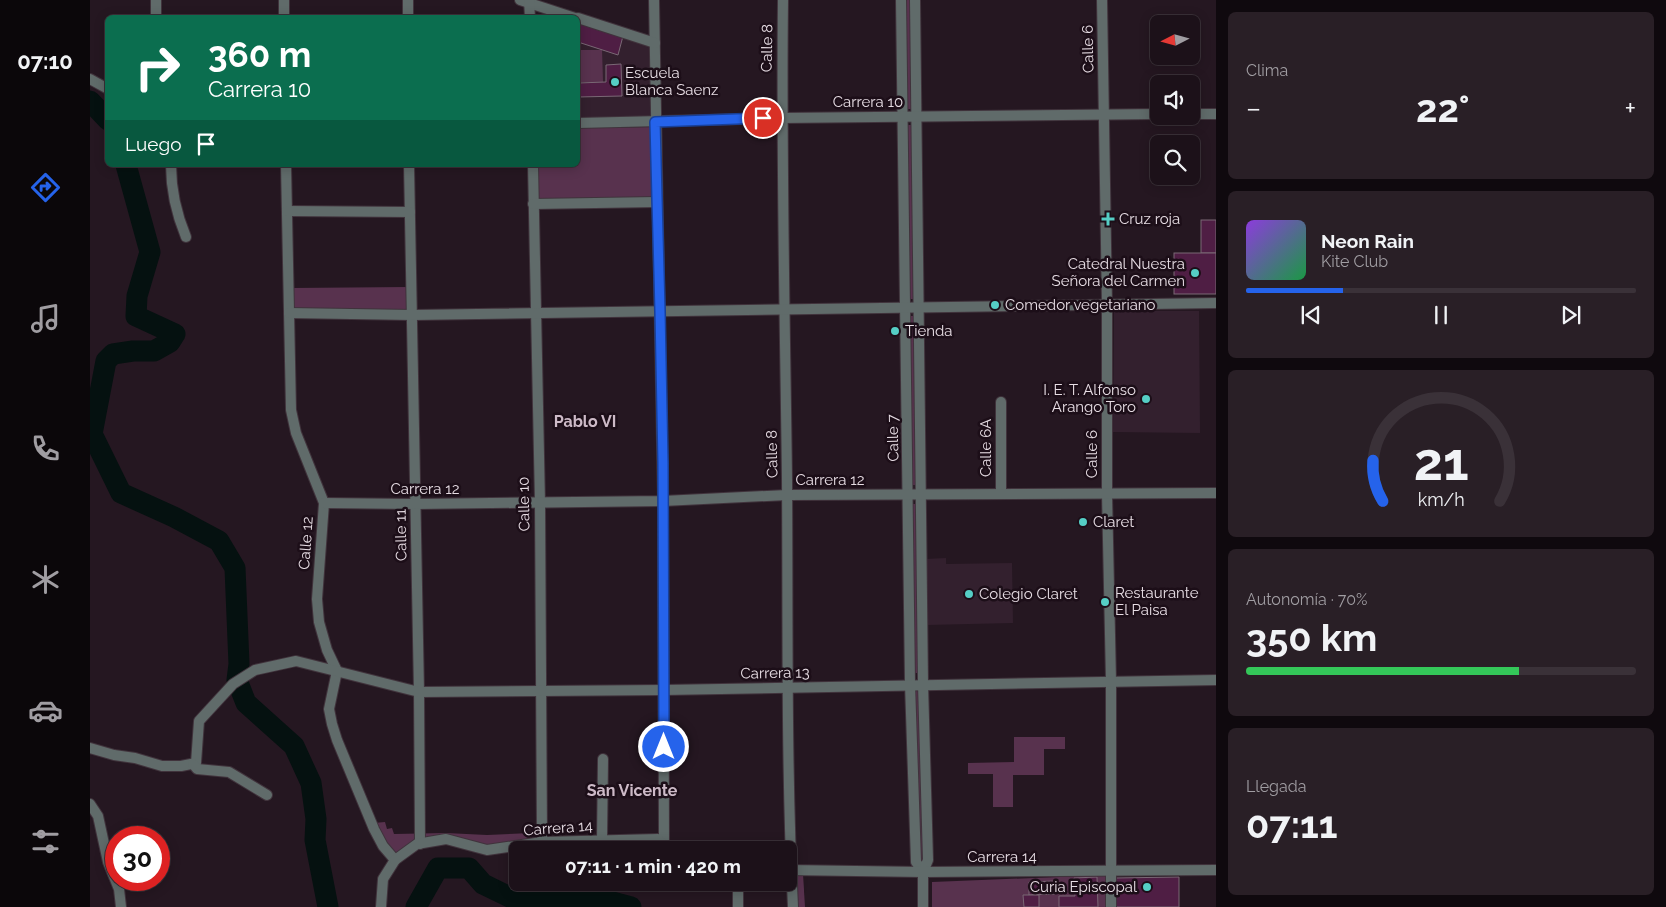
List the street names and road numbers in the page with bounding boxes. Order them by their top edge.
street label: Calle 8 [758,24,776,72]
street label: Calle 6 [1079,25,1097,73]
street label: Carrera 10 [833,93,903,111]
street label: Calle 7 [884,414,902,462]
street label: Calle 6A [977,419,995,477]
street label: Calle 8 [763,430,781,478]
street label: Calle 6 [1083,430,1101,478]
street label: Carrera 12 [795,471,865,489]
street label: Calle 10 [515,476,533,532]
street label: Carrera 12 [390,480,460,498]
street label: Calle 11 [392,508,410,561]
street label: Calle 12 [295,516,317,570]
street label: Carrera 13 [740,663,810,683]
street label: Carrera 14 [523,817,593,839]
street label: Carrera 14 [967,848,1037,866]

